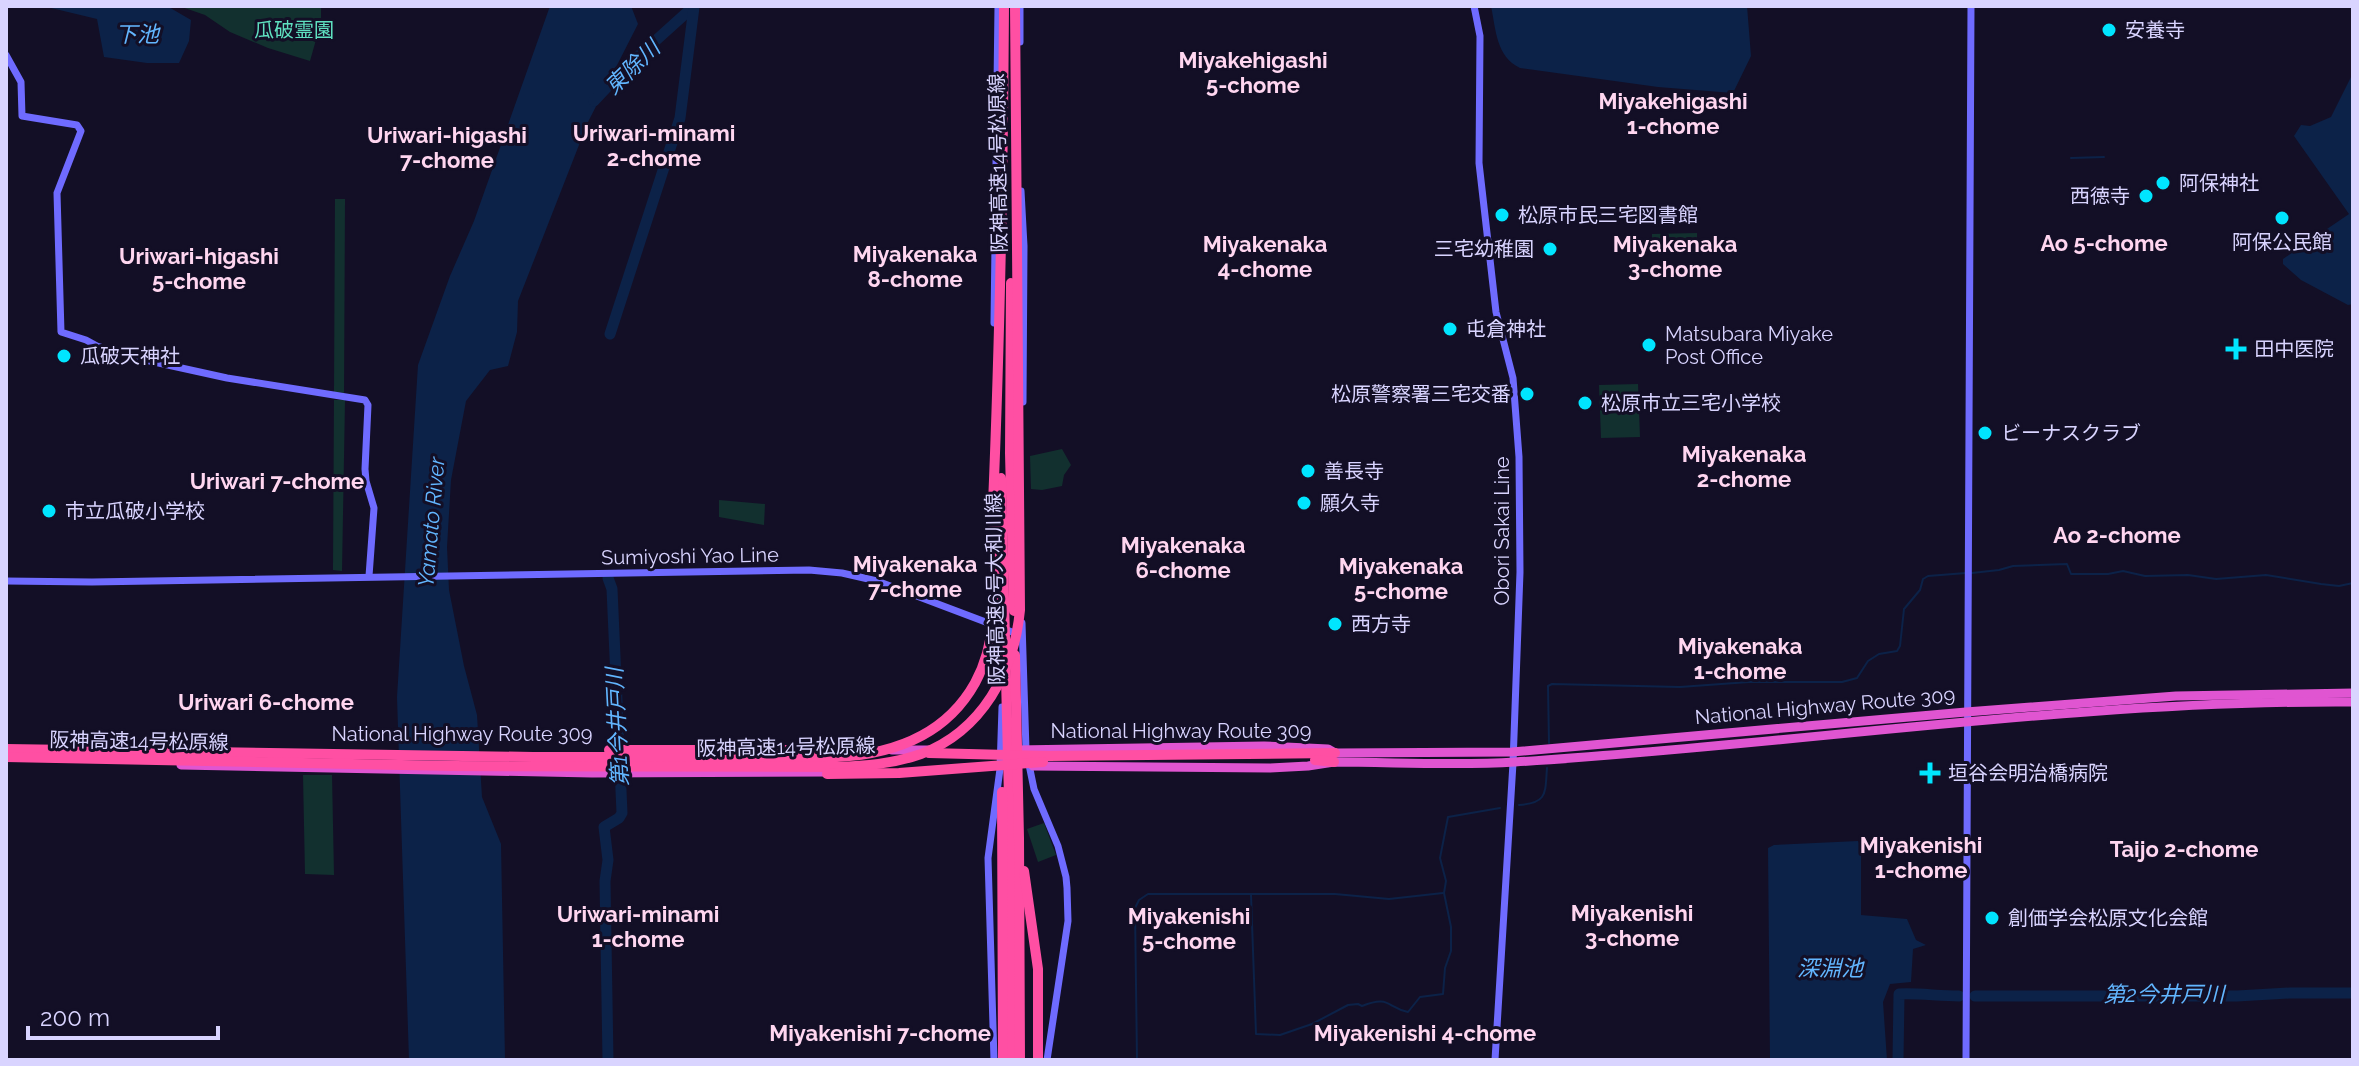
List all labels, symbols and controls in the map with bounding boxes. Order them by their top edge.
park label: 瓜破霊園 [254,18,334,42]
place label: 安養寺 [2125,18,2185,42]
water label: 下池 [115,21,161,47]
marker: 安養寺 [2100,21,2118,39]
water label: 東除川 [599,33,666,99]
district label: Miyakehigashi 5-chome [1178,47,1328,98]
street label: 阪神高速14号松原線 [984,73,1012,253]
district label: Miyakehigashi 1-chome [1598,88,1748,139]
district label: Uriwari-minami 2-chome [573,120,735,171]
district label: Uriwari-higashi 7-chome [367,122,527,173]
place label: 阿保神社 [2179,171,2259,195]
marker: 阿保神社 [2154,174,2172,192]
place label: 西徳寺 [2070,184,2130,208]
marker: 西徳寺 [2137,187,2155,205]
place label: 松原市民三宅図書館 [1518,203,1698,227]
marker: 松原市民三宅図書館 [1493,206,1511,224]
marker: 阿保公民館 [2273,209,2291,227]
district label: Ao 5-chome [2040,230,2168,256]
place label: 阿保公民館 [2232,230,2332,254]
district label: Miyakenaka 4-chome [1203,231,1327,282]
district label: Miyakenaka 3-chome [1613,231,1737,282]
place label: 三宅幼稚園 [1434,237,1534,261]
marker: 三宅幼稚園 [1541,240,1559,258]
district label: Miyakenaka 8-chome [853,241,977,292]
district label: Uriwari-higashi 5-chome [119,243,279,294]
place label: 屯倉神社 [1466,317,1546,341]
marker: 屯倉神社 [1441,320,1459,338]
place label: Matsubara Miyake Post Office [1665,322,1833,369]
marker: Matsubara Miyake Post Office [1640,336,1658,354]
place label: 田中医院 [2254,337,2334,361]
marker: 田中医院 [2225,338,2247,360]
place label: 瓜破天神社 [80,344,180,368]
marker: 瓜破天神社 [55,347,73,365]
place label: 松原警察署三宅交番 [1331,382,1511,406]
marker: 松原警察署三宅交番 [1518,385,1536,403]
place label: 松原市立三宅小学校 [1601,391,1781,415]
marker: 松原市立三宅小学校 [1576,394,1594,412]
place label: ビーナスクラブ [2001,421,2141,445]
marker: ビーナスクラブ [1976,424,1994,442]
district label: Miyakenaka 2-chome [1682,441,1806,492]
water label: Yamato River [412,454,450,588]
street label: Obori Sakai Line [1490,456,1514,606]
place label: 善長寺 [1324,459,1384,483]
marker: 善長寺 [1299,462,1317,480]
district label: Uriwari 7-chome [190,468,364,494]
place label: 願久寺 [1320,491,1380,515]
street label: 阪神高速6号大和川線 [981,493,1009,685]
marker: 願久寺 [1295,494,1313,512]
place label: 市立瓜破小学校 [65,499,205,523]
marker: 市立瓜破小学校 [40,502,58,520]
district label: Ao 2-chome [2053,522,2181,548]
district label: Miyakenaka 6-chome [1121,532,1245,583]
street label: Sumiyoshi Yao Line [601,542,779,570]
district label: Miyakenaka 7-chome [853,551,977,602]
district label: Miyakenaka 5-chome [1339,553,1463,604]
place label: 西方寺 [1351,612,1411,636]
marker: 西方寺 [1326,615,1344,633]
district label: Miyakenaka 1-chome [1678,633,1802,684]
water label: 第1今井戸川 [601,665,633,787]
street label: National Highway Route 309 [1694,683,1956,729]
district label: Uriwari 6-chome [178,689,354,715]
street label: National Highway Route 309 [1050,719,1312,743]
street label: National Highway Route 309 [331,722,593,746]
street label: 阪神高速14号松原線 [49,727,229,755]
street label: 阪神高速14号松原線 [696,733,876,761]
place label: 垣谷会明治橋病院 [1948,761,2108,785]
marker: 垣谷会明治橋病院 [1919,762,1941,784]
district label: Miyakenishi 1-chome [1860,832,1982,883]
district label: Taijo 2-chome [2110,836,2258,862]
district label: Miyakenishi 3-chome [1571,900,1693,951]
district label: Uriwari-minami 1-chome [557,901,719,952]
district label: Miyakenishi 5-chome [1128,903,1250,954]
place label: 創価学会松原文化会館 [2008,906,2208,930]
marker: 創価学会松原文化会館 [1983,909,2001,927]
water label: 深淵池 [1797,955,1865,981]
water label: 第2今井戸川 [2103,981,2227,1007]
scale bar [28,990,218,1040]
text: 200 m [40,1003,110,1032]
district label: Miyakenishi 7-chome [769,1020,991,1046]
district label: Miyakenishi 4-chome [1314,1020,1536,1046]

